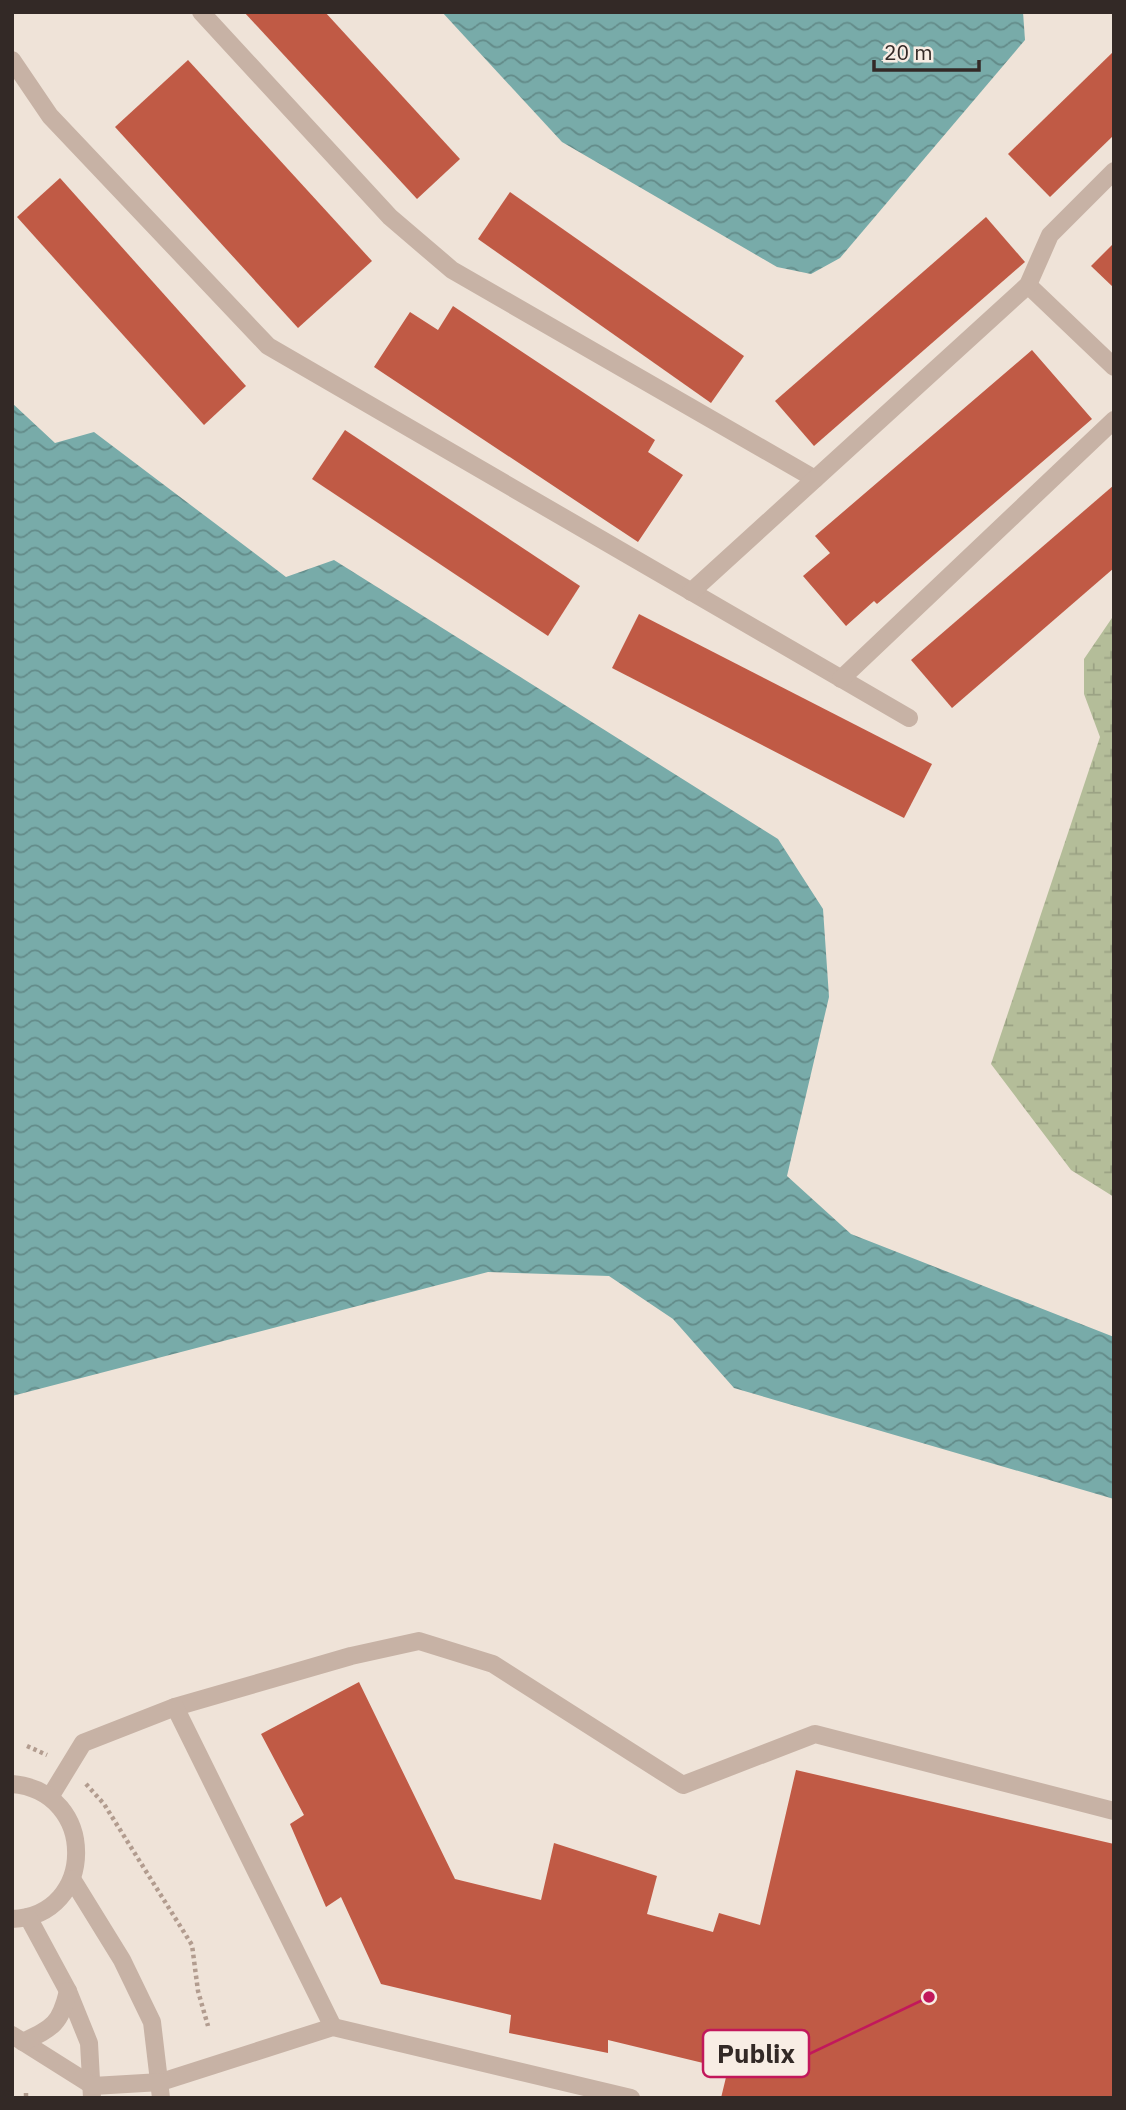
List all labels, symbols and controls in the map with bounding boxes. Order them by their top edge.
scale bar [874,28,979,72]
text: 20 m [884,38,933,66]
callout: Publix [703,2030,809,2077]
text: Publix [717,2036,796,2070]

